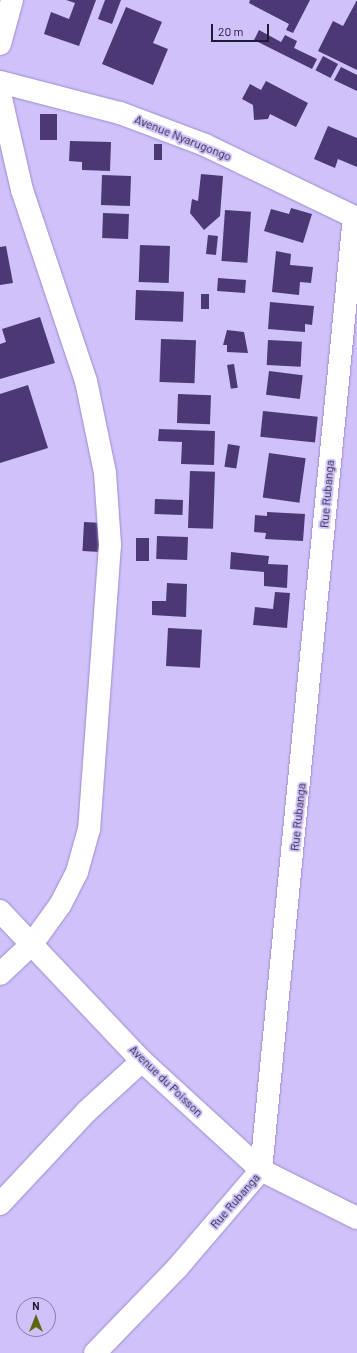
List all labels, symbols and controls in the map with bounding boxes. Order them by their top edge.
scale bar [213,16,271,42]
text: 20 m [218,24,244,38]
street label: Avenue Nyarugongo [132,112,234,164]
street label: Rue Rubanga [317,459,337,529]
street label: Rue Rubanga [287,782,309,852]
street label: Avenue du Poisson [126,1042,206,1120]
street label: Rue Rubanga [207,1171,263,1231]
north arrow [16,1297,56,1337]
text: N [32,1299,40,1312]

